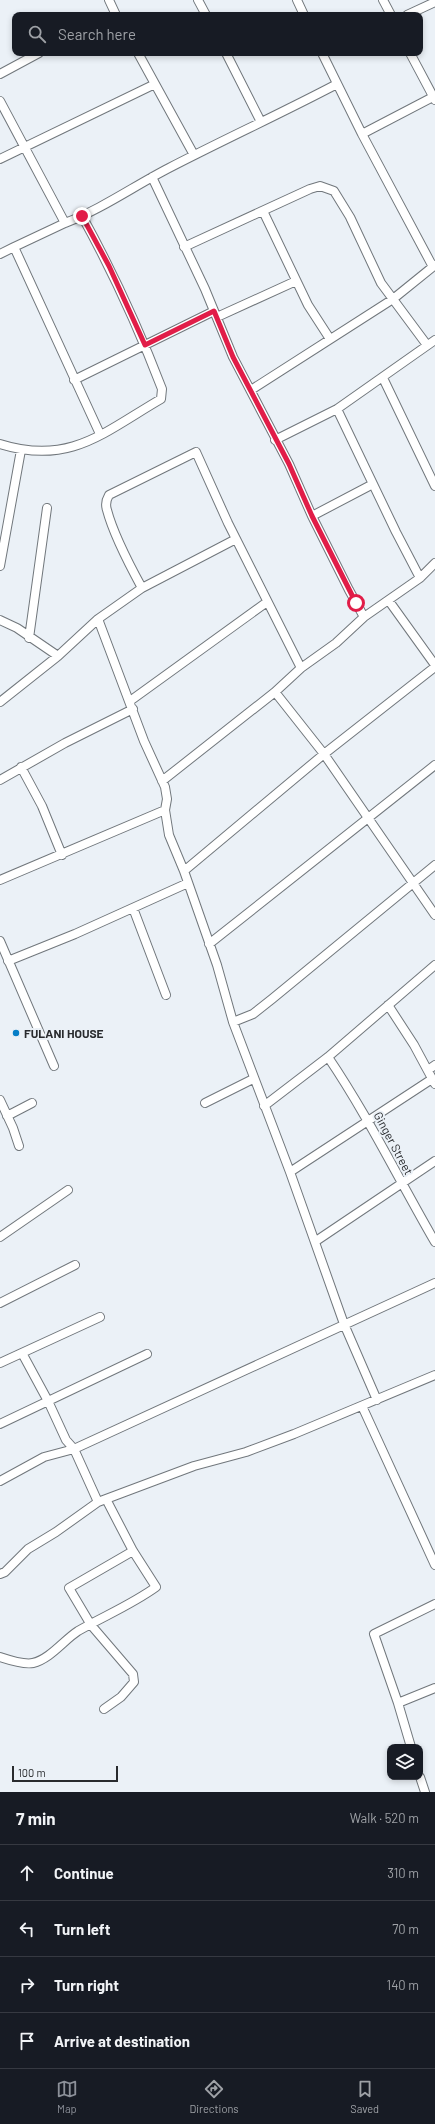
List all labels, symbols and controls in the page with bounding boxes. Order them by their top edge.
search box [12,12,423,56]
icon: search [26,23,48,45]
text: Search here [58,25,136,43]
route end [73,207,91,225]
route start [347,594,365,612]
place label: FULANI HOUSE [24,1026,104,1040]
marker: FULANI HOUSE [11,1028,21,1038]
street label: Ginger Street [372,1109,416,1177]
map controls [387,1744,423,1780]
button: layers [387,1744,423,1780]
scale bar [12,1764,118,1783]
text: 100 m [18,1766,46,1779]
text: 7 min [16,1808,56,1828]
text: Walk · 520 m [350,1810,419,1826]
icon: ahead [16,1862,38,1884]
text: Continue [54,1864,114,1882]
text: 310 m [387,1865,419,1881]
icon: left [16,1918,38,1940]
text: Turn left [54,1920,110,1938]
text: 70 m [392,1921,419,1937]
icon: right [16,1974,38,1996]
text: Turn right [54,1976,119,1994]
text: 140 m [387,1977,419,1993]
icon: arrive [16,2030,38,2052]
text: Arrive at destination [54,2032,190,2050]
tab: Map [56,2078,78,2115]
tab: Directions [189,2078,239,2115]
tab: Saved [350,2078,379,2115]

